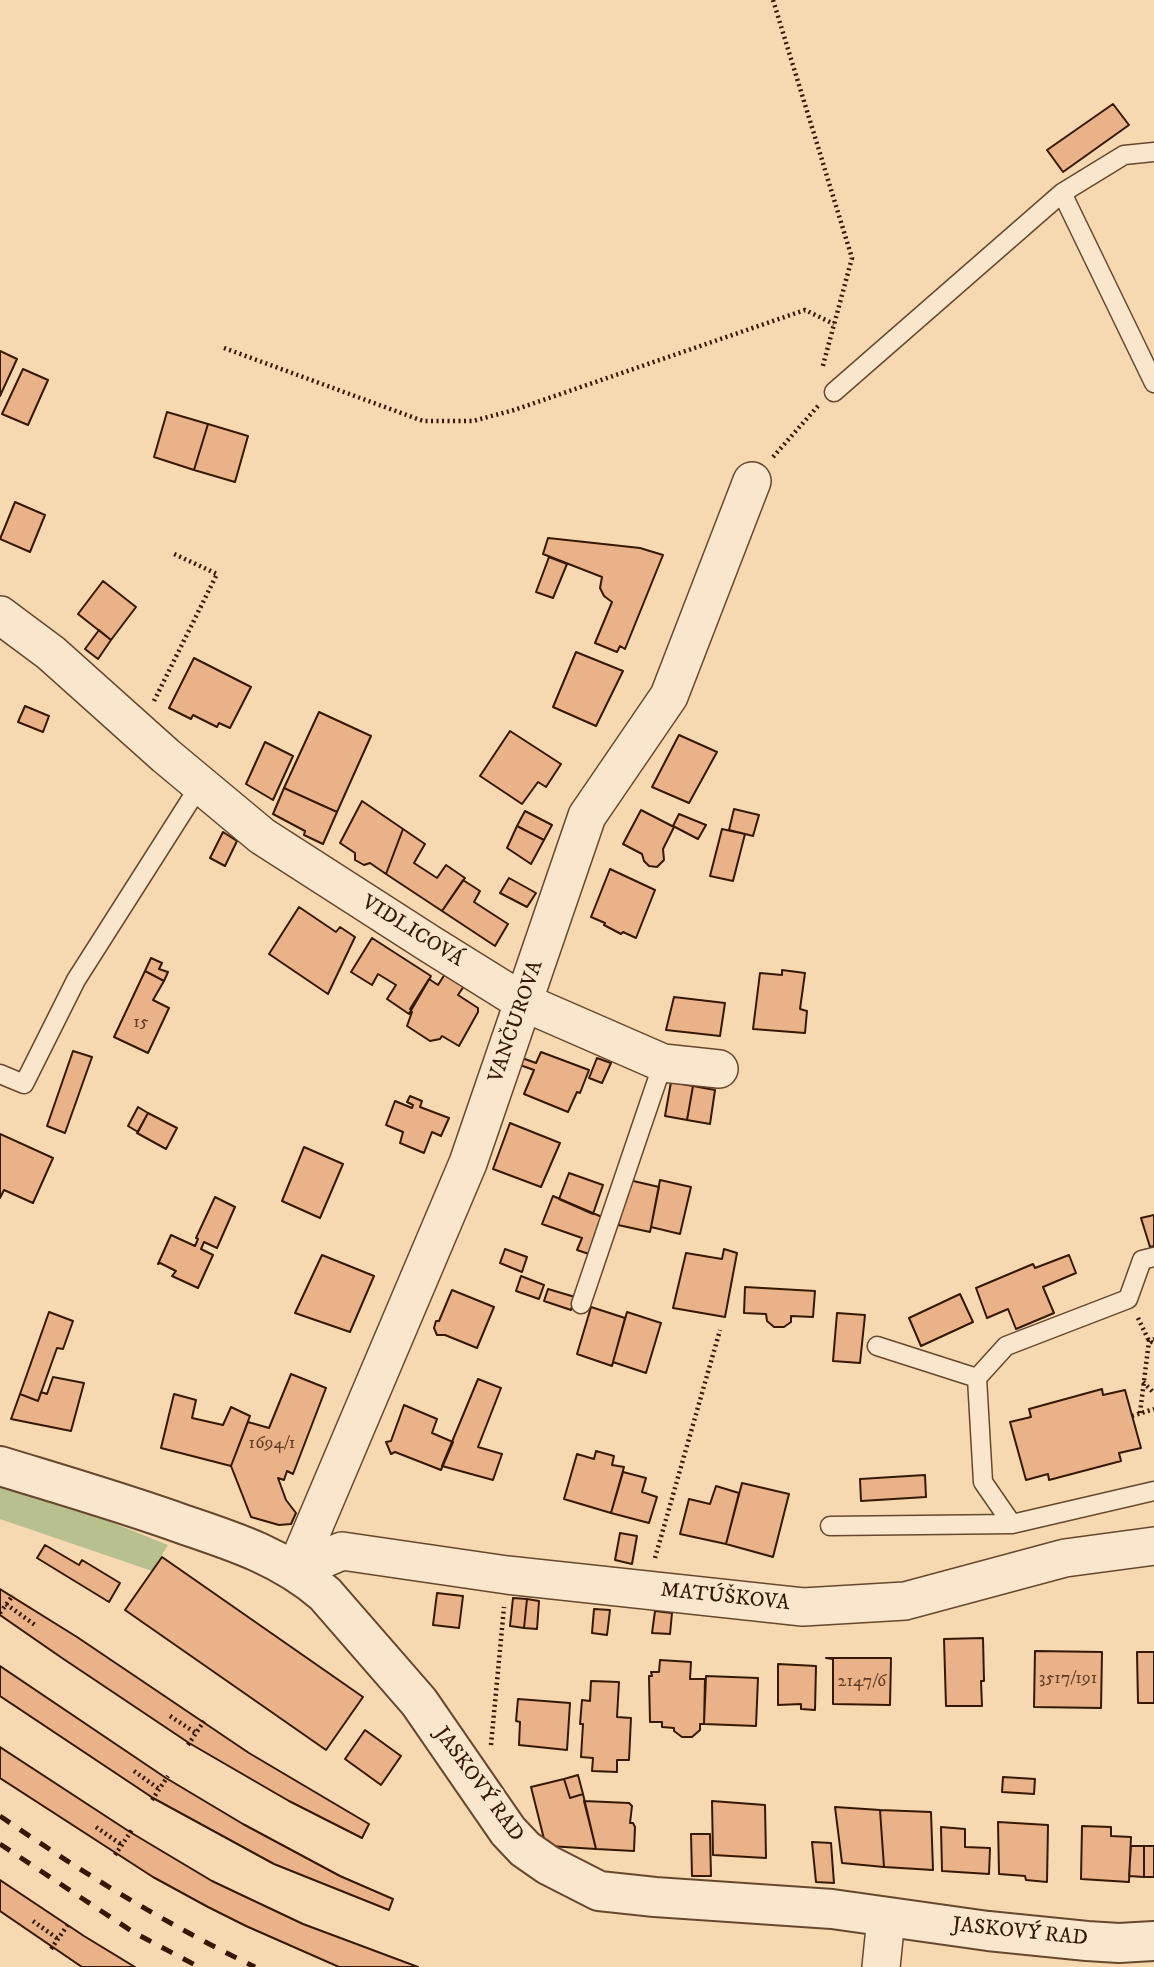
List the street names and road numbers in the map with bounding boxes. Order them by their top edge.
street label: VIDLICOVÁ [356,891,468,973]
street label: VANČUROVA [484,958,550,1086]
street label: MATÚŠKOVA [659,1579,791,1617]
street label: JASKOVÝ RAD [428,1723,528,1847]
street label: JASKOVÝ RAD [951,1913,1089,1953]

